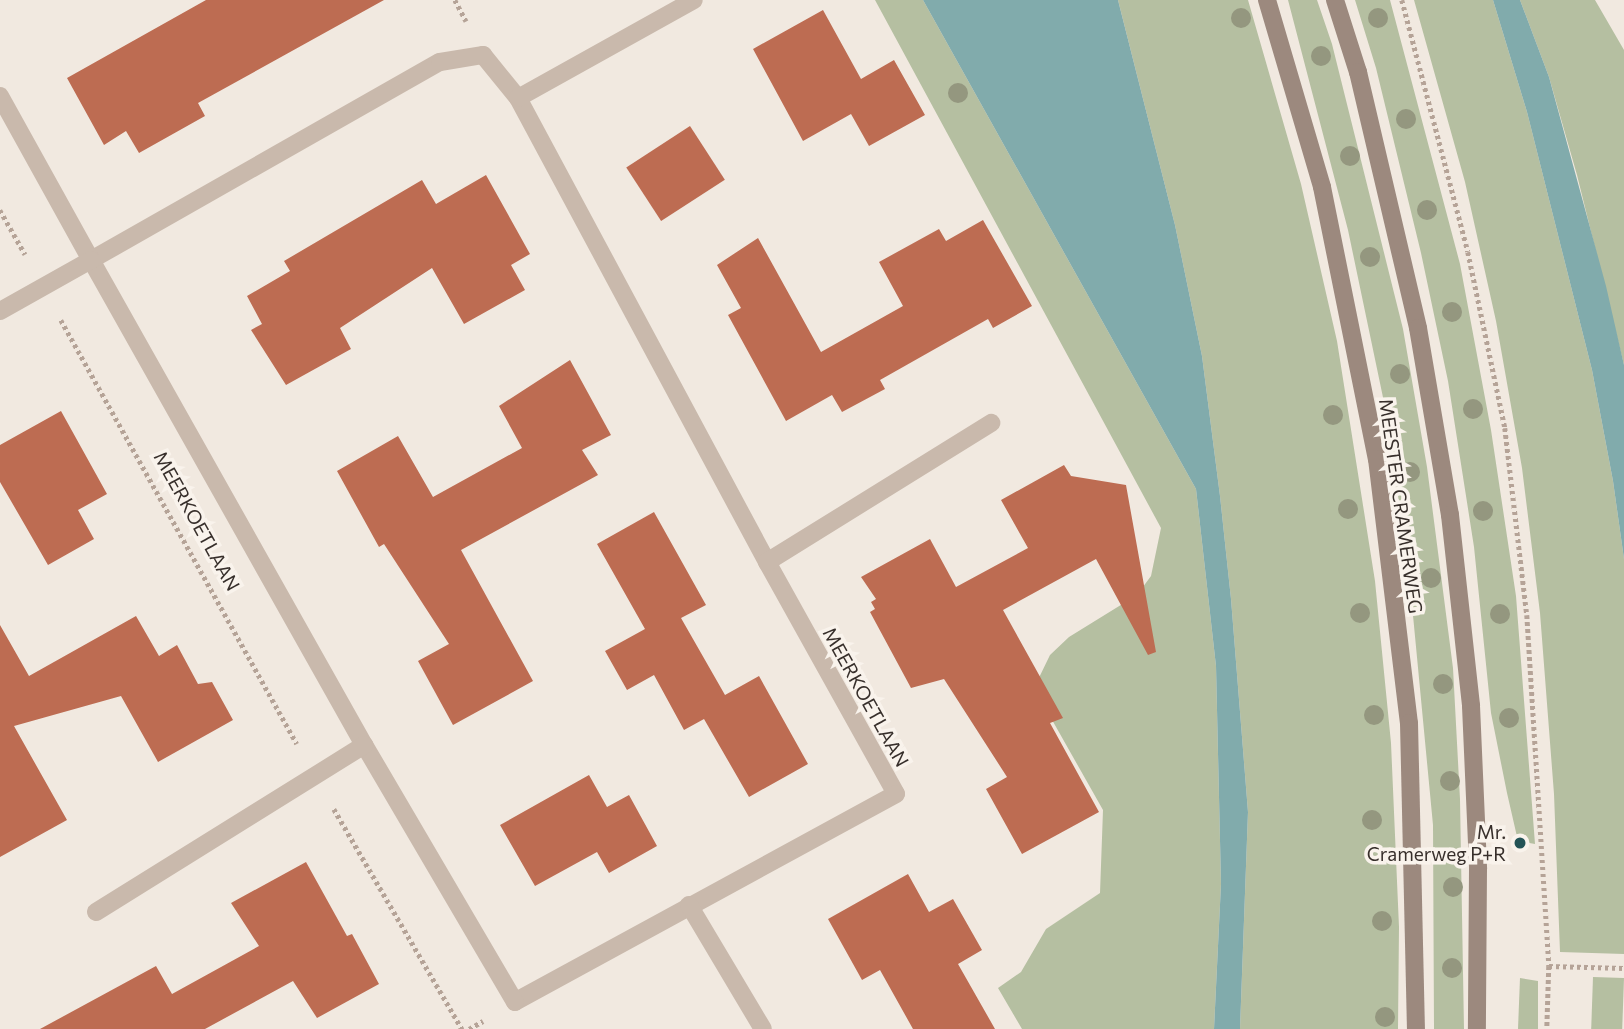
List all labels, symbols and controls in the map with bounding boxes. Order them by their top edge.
street label: MEESTER CRAMERWEG [1375,397,1427,615]
street label: MEERKOETLAAN [149,447,245,595]
street label: MEERKOETLAAN [818,623,914,771]
place label: Mr. Cramerweg P+R [1367,821,1506,865]
marker: Mr. Cramerweg P+R [1512,835,1528,851]

